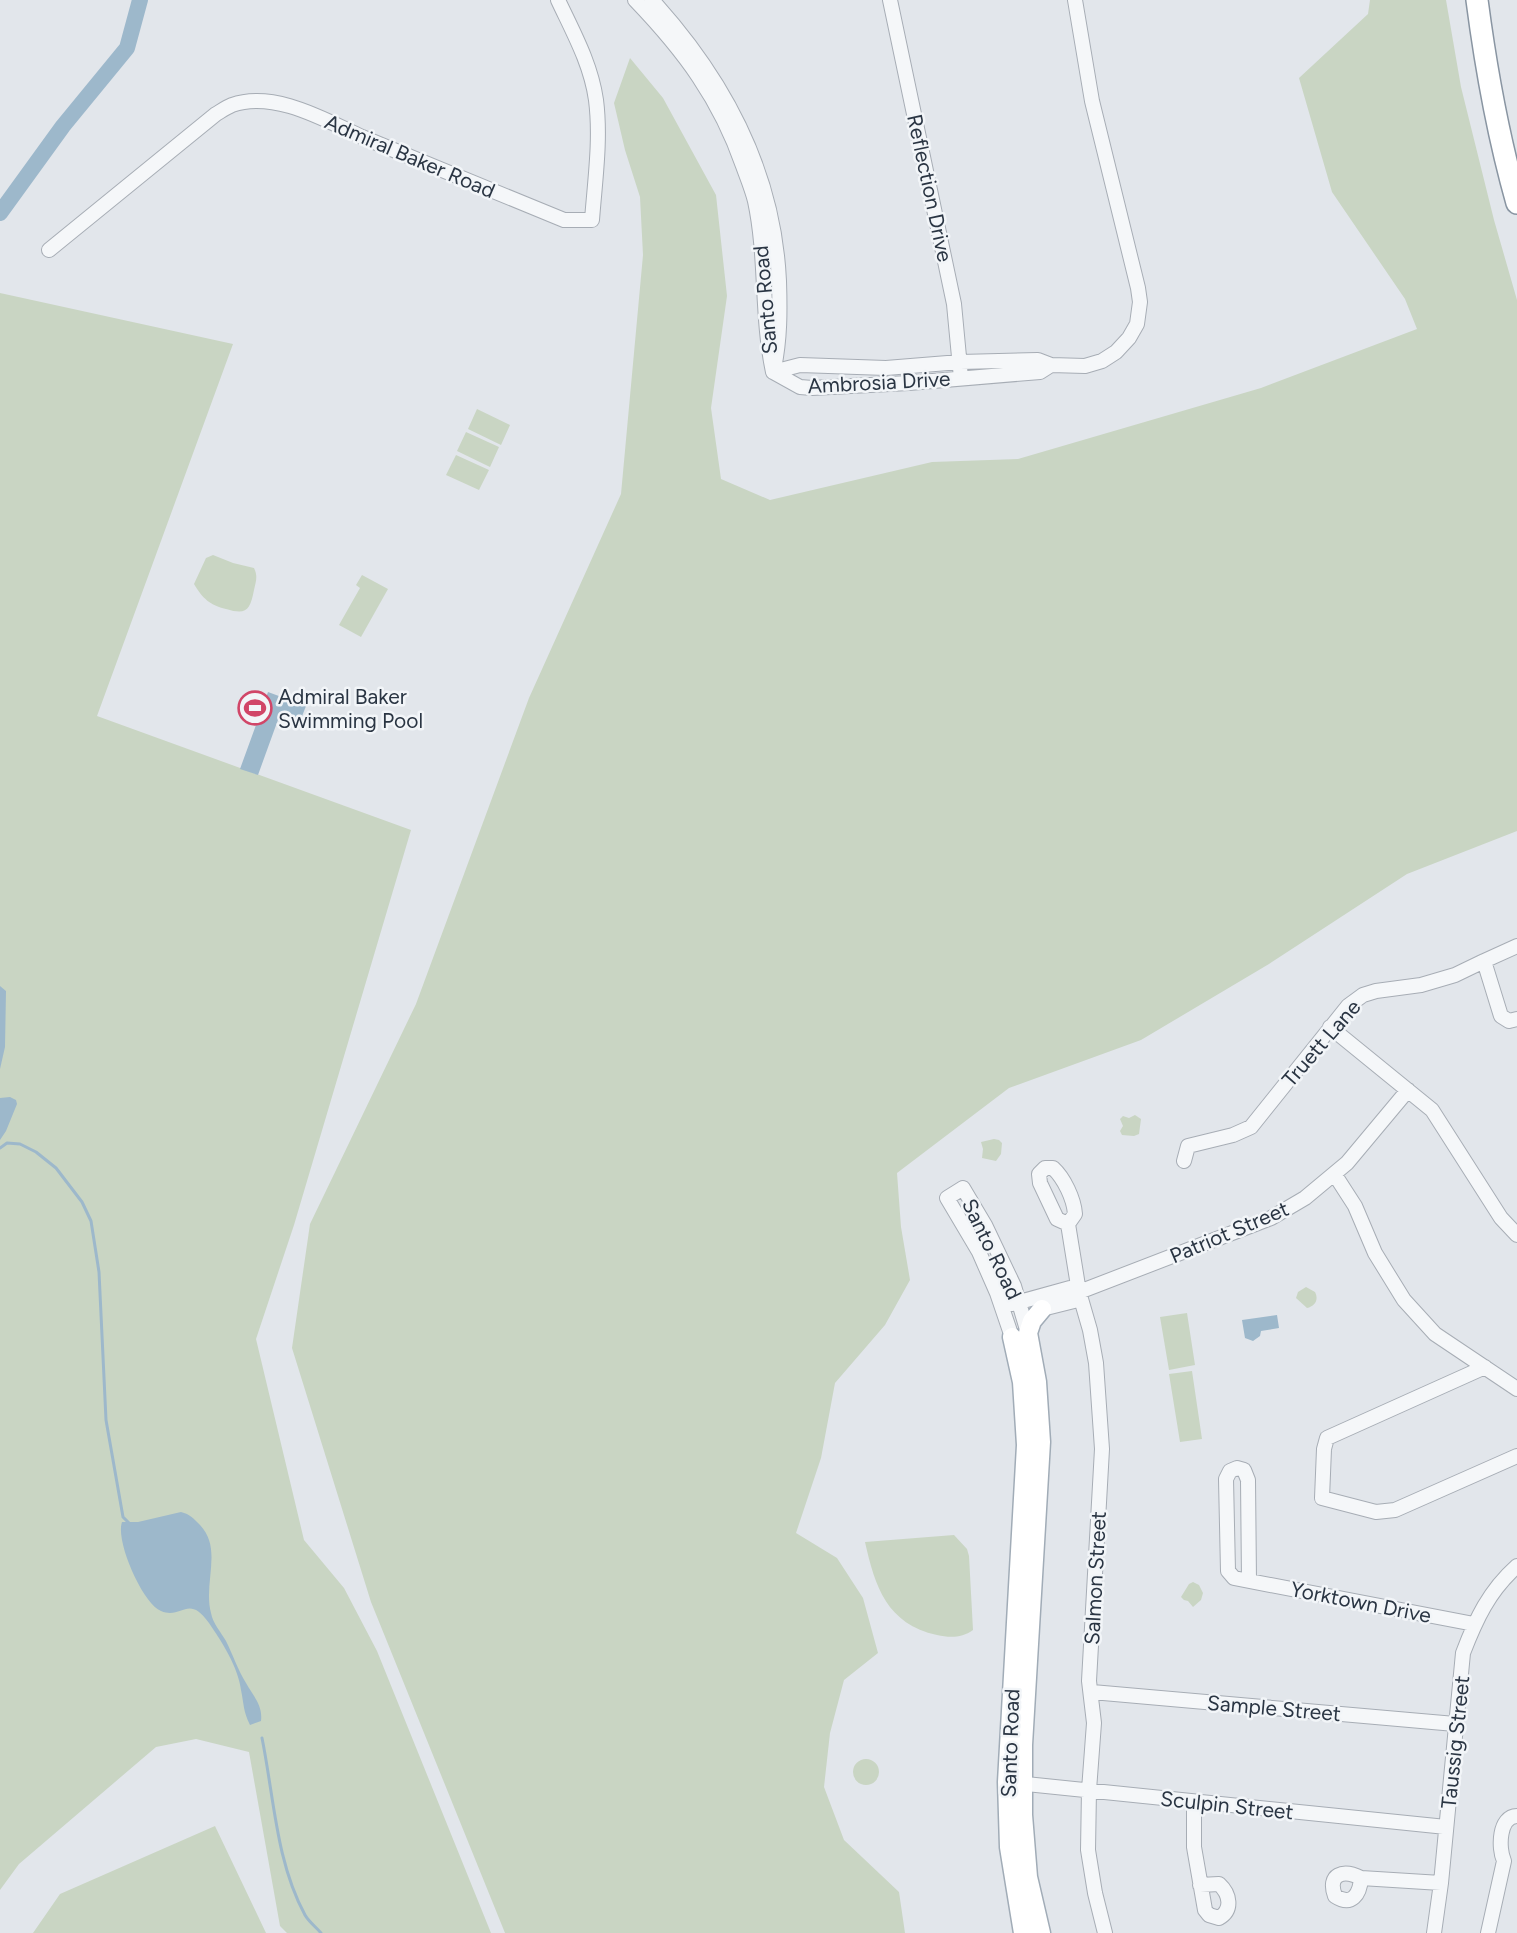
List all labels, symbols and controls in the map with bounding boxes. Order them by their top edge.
street label: Admiral Baker Road [321,109,499,203]
street label: Reflection Drive [902,112,958,264]
street label: Santo Road [748,245,782,355]
street label: Ambrosia Drive [807,366,951,398]
place label: Admiral Baker Swimming Pool [278,684,423,733]
sports icon: Admiral Baker Swimming Pool [237,690,273,726]
street label: Truett Lane [1277,995,1365,1091]
street label: Santo Road [957,1195,1027,1303]
street label: Patriot Street [1166,1196,1292,1268]
street label: Salmon Street [1079,1510,1111,1646]
street label: Yorktown Drive [1289,1576,1433,1628]
street label: Taussig Street [1436,1674,1474,1810]
street label: Santo Road [996,1688,1024,1798]
street label: Sample Street [1206,1690,1342,1726]
street label: Sculpin Street [1159,1786,1295,1824]

